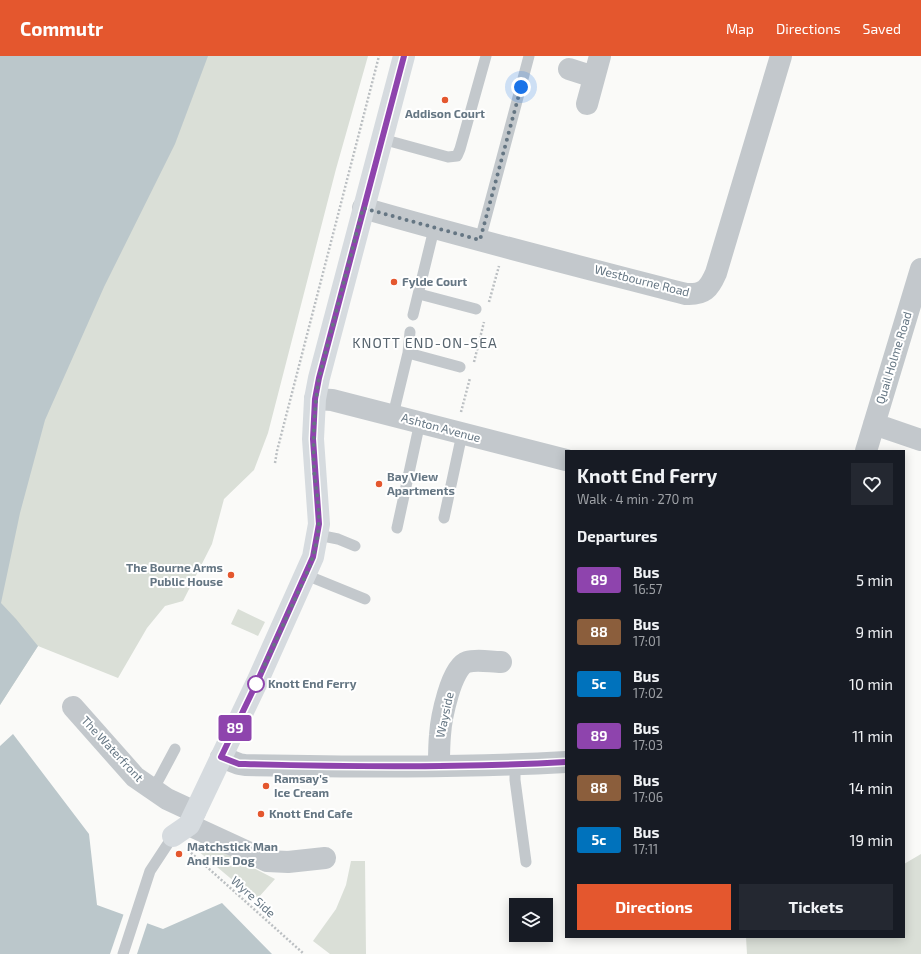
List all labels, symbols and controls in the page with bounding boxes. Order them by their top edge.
text: Commutr [20,17,103,40]
text: Map [726,20,754,37]
text: Directions [776,20,841,37]
text: Saved [863,20,901,37]
your location [511,77,531,97]
marker: Addison Court [440,95,450,105]
place label: Addison Court [405,106,485,120]
street label: Westbourne Road [593,261,691,299]
place label: Fylde Court [402,274,467,289]
marker: Fylde Court [389,277,399,287]
street label: Quail Holme Road [872,310,915,406]
district label: KNOTT END-ON-SEA [352,334,498,351]
street label: Ashton Avenue [400,410,482,444]
button: heart [851,463,893,505]
text: Knott End Ferry [577,464,717,487]
place label: Bay View Apartments [387,469,455,497]
marker: Bay View Apartments [374,479,384,489]
text: Walk · 4 min · 270 m [577,491,694,507]
text: Departures [577,527,657,545]
place label: The Bourne Arms Public House [126,560,223,588]
text: Bus [633,563,659,581]
marker: The Bourne Arms Public House [226,570,236,580]
text: 89 [591,571,607,588]
text: 5 min [856,571,893,589]
text: 16:57 [633,581,662,597]
text: Bus [633,615,659,633]
text: 88 [590,623,608,640]
text: 9 min [855,623,893,641]
text: 17:01 [633,633,661,649]
text: Bus [633,667,659,685]
marker: Knott End Ferry [247,675,265,693]
text: 5c [592,675,606,692]
text: 10 min [849,675,893,693]
place label: Knott End Ferry [268,676,357,691]
text: 17:02 [633,685,663,701]
street label: Wayside [432,691,456,739]
street label: The Waterfront [79,713,147,784]
line badge: 89 [217,715,253,741]
text: 89 [227,719,243,736]
text: Bus [633,719,659,737]
text: 89 [591,727,607,744]
text: 11 min [852,727,893,745]
text: 17:03 [633,737,663,753]
place label: Ramsay's Ice Cream [274,771,329,799]
text: Bus [633,771,659,789]
text: 88 [590,779,608,796]
text: 14 min [849,779,893,797]
marker: Ramsay's Ice Cream [261,781,271,791]
text: 17:06 [633,789,663,805]
place label: Knott End Cafe [269,806,353,820]
marker: Knott End Cafe [256,809,266,819]
text: Bus [633,823,659,841]
text: 5c [592,831,606,848]
text: 19 min [850,831,893,849]
place label: Matchstick Man And His Dog [187,839,278,867]
text: 17:11 [633,841,658,857]
marker: Matchstick Man And His Dog [174,849,184,859]
street label: Wyre Side [229,873,279,920]
button: Directions [577,884,731,930]
button: Tickets [739,884,893,930]
map controls [509,898,553,942]
button: layers [509,898,553,942]

